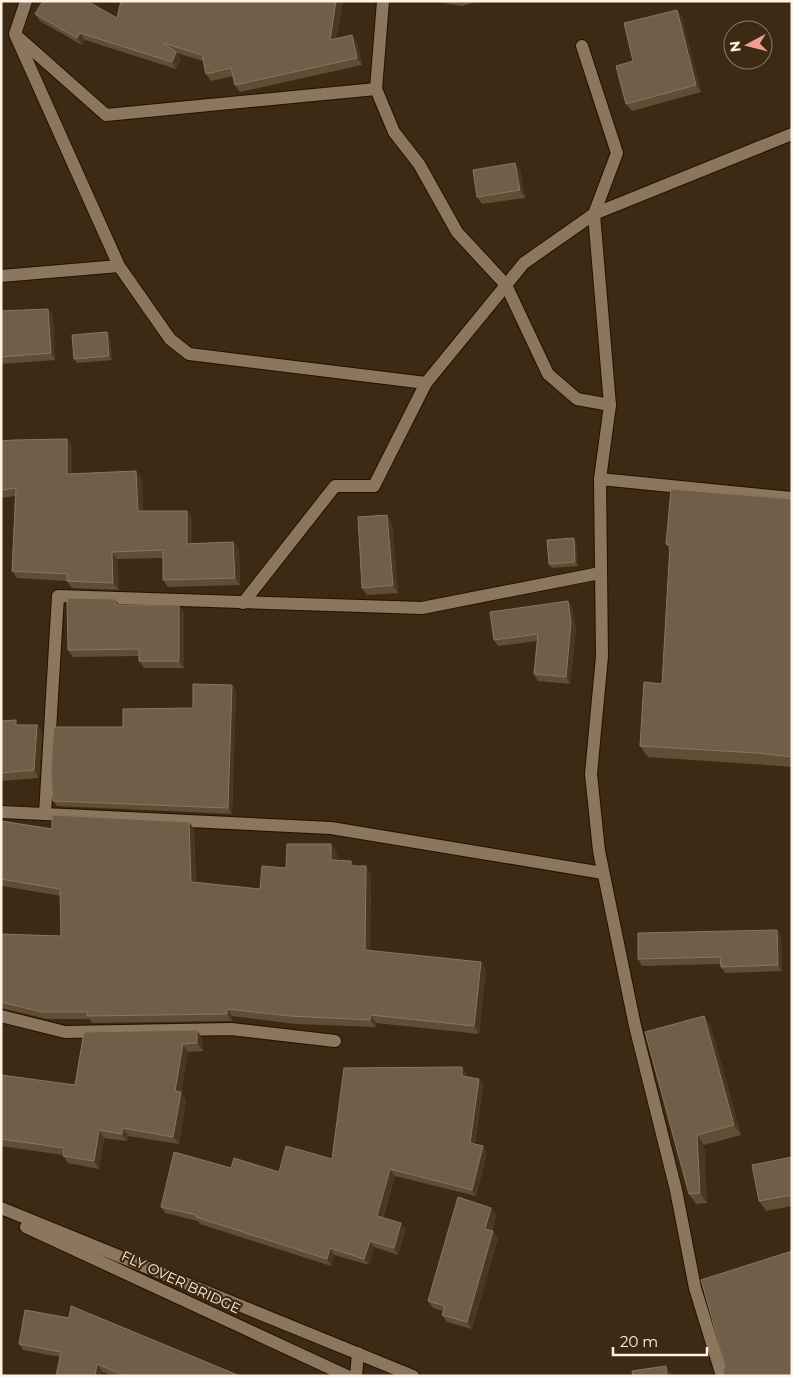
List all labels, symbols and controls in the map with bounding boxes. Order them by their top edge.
north arrow [723,20,773,70]
text: N [725,40,745,53]
street label: FLY OVER BRIDGE [119,1246,243,1318]
scale bar [613,1324,707,1356]
text: 20 m [620,1332,658,1351]

